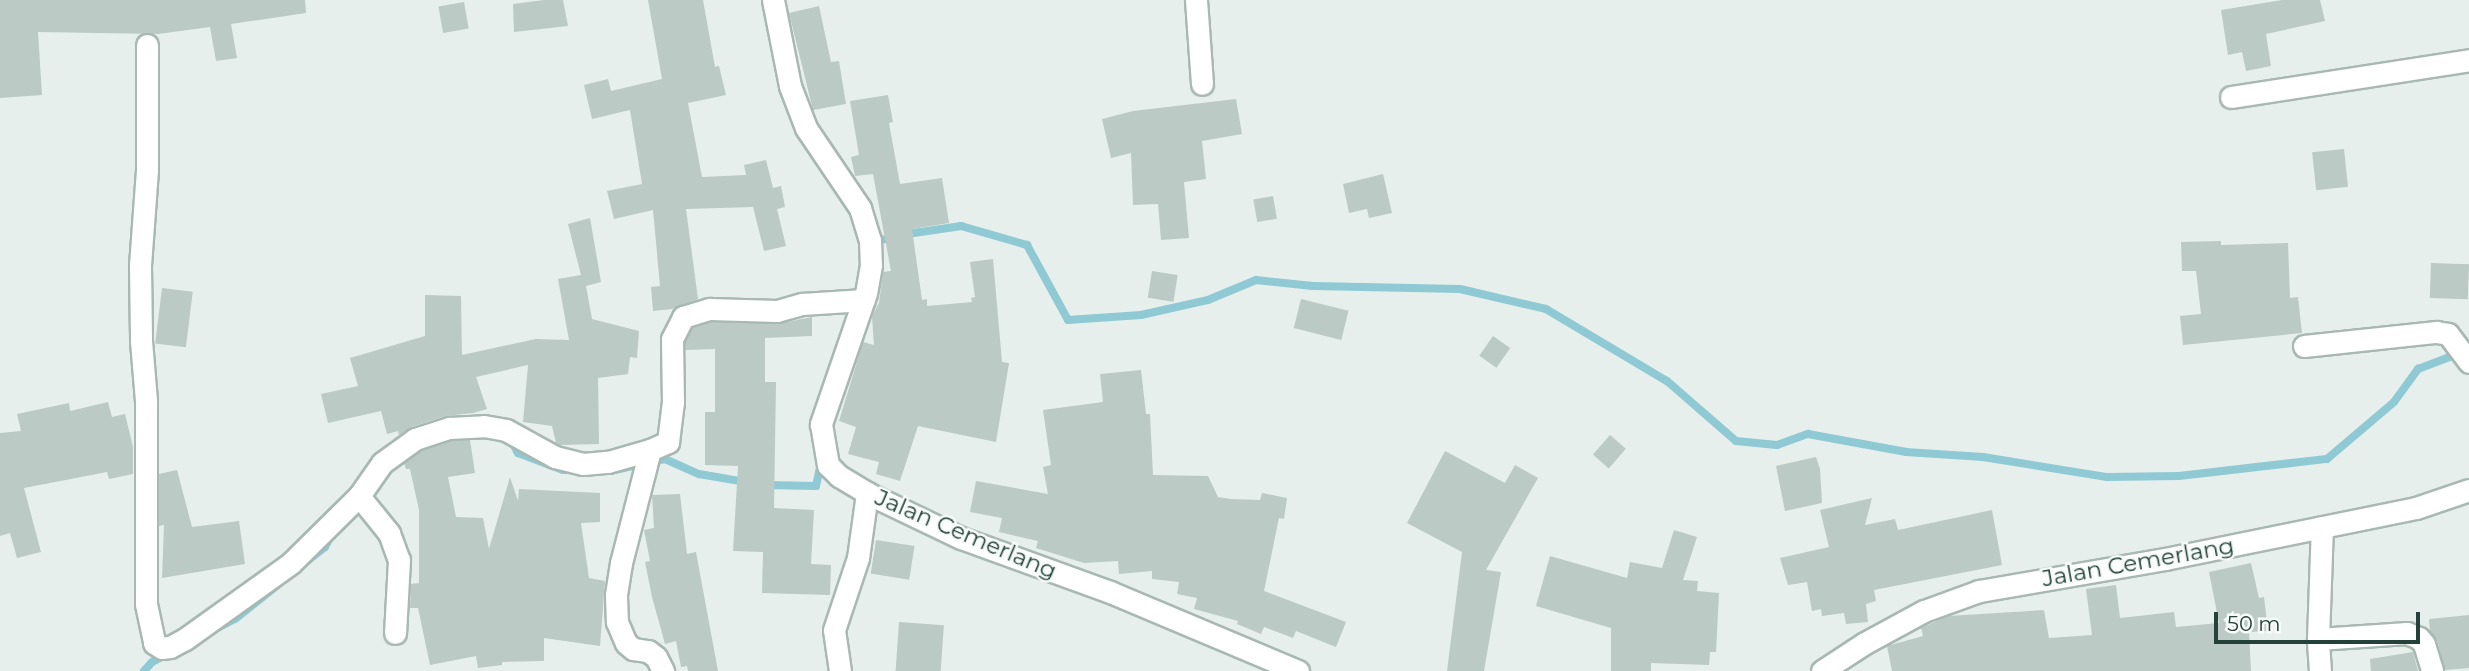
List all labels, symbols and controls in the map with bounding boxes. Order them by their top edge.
street label: Jalan Cemerlang [871,483,1061,585]
street label: Jalan Cemerlang [2040,532,2236,592]
scale bar [2217,598,2424,642]
text: 50 m [2227,611,2281,636]

